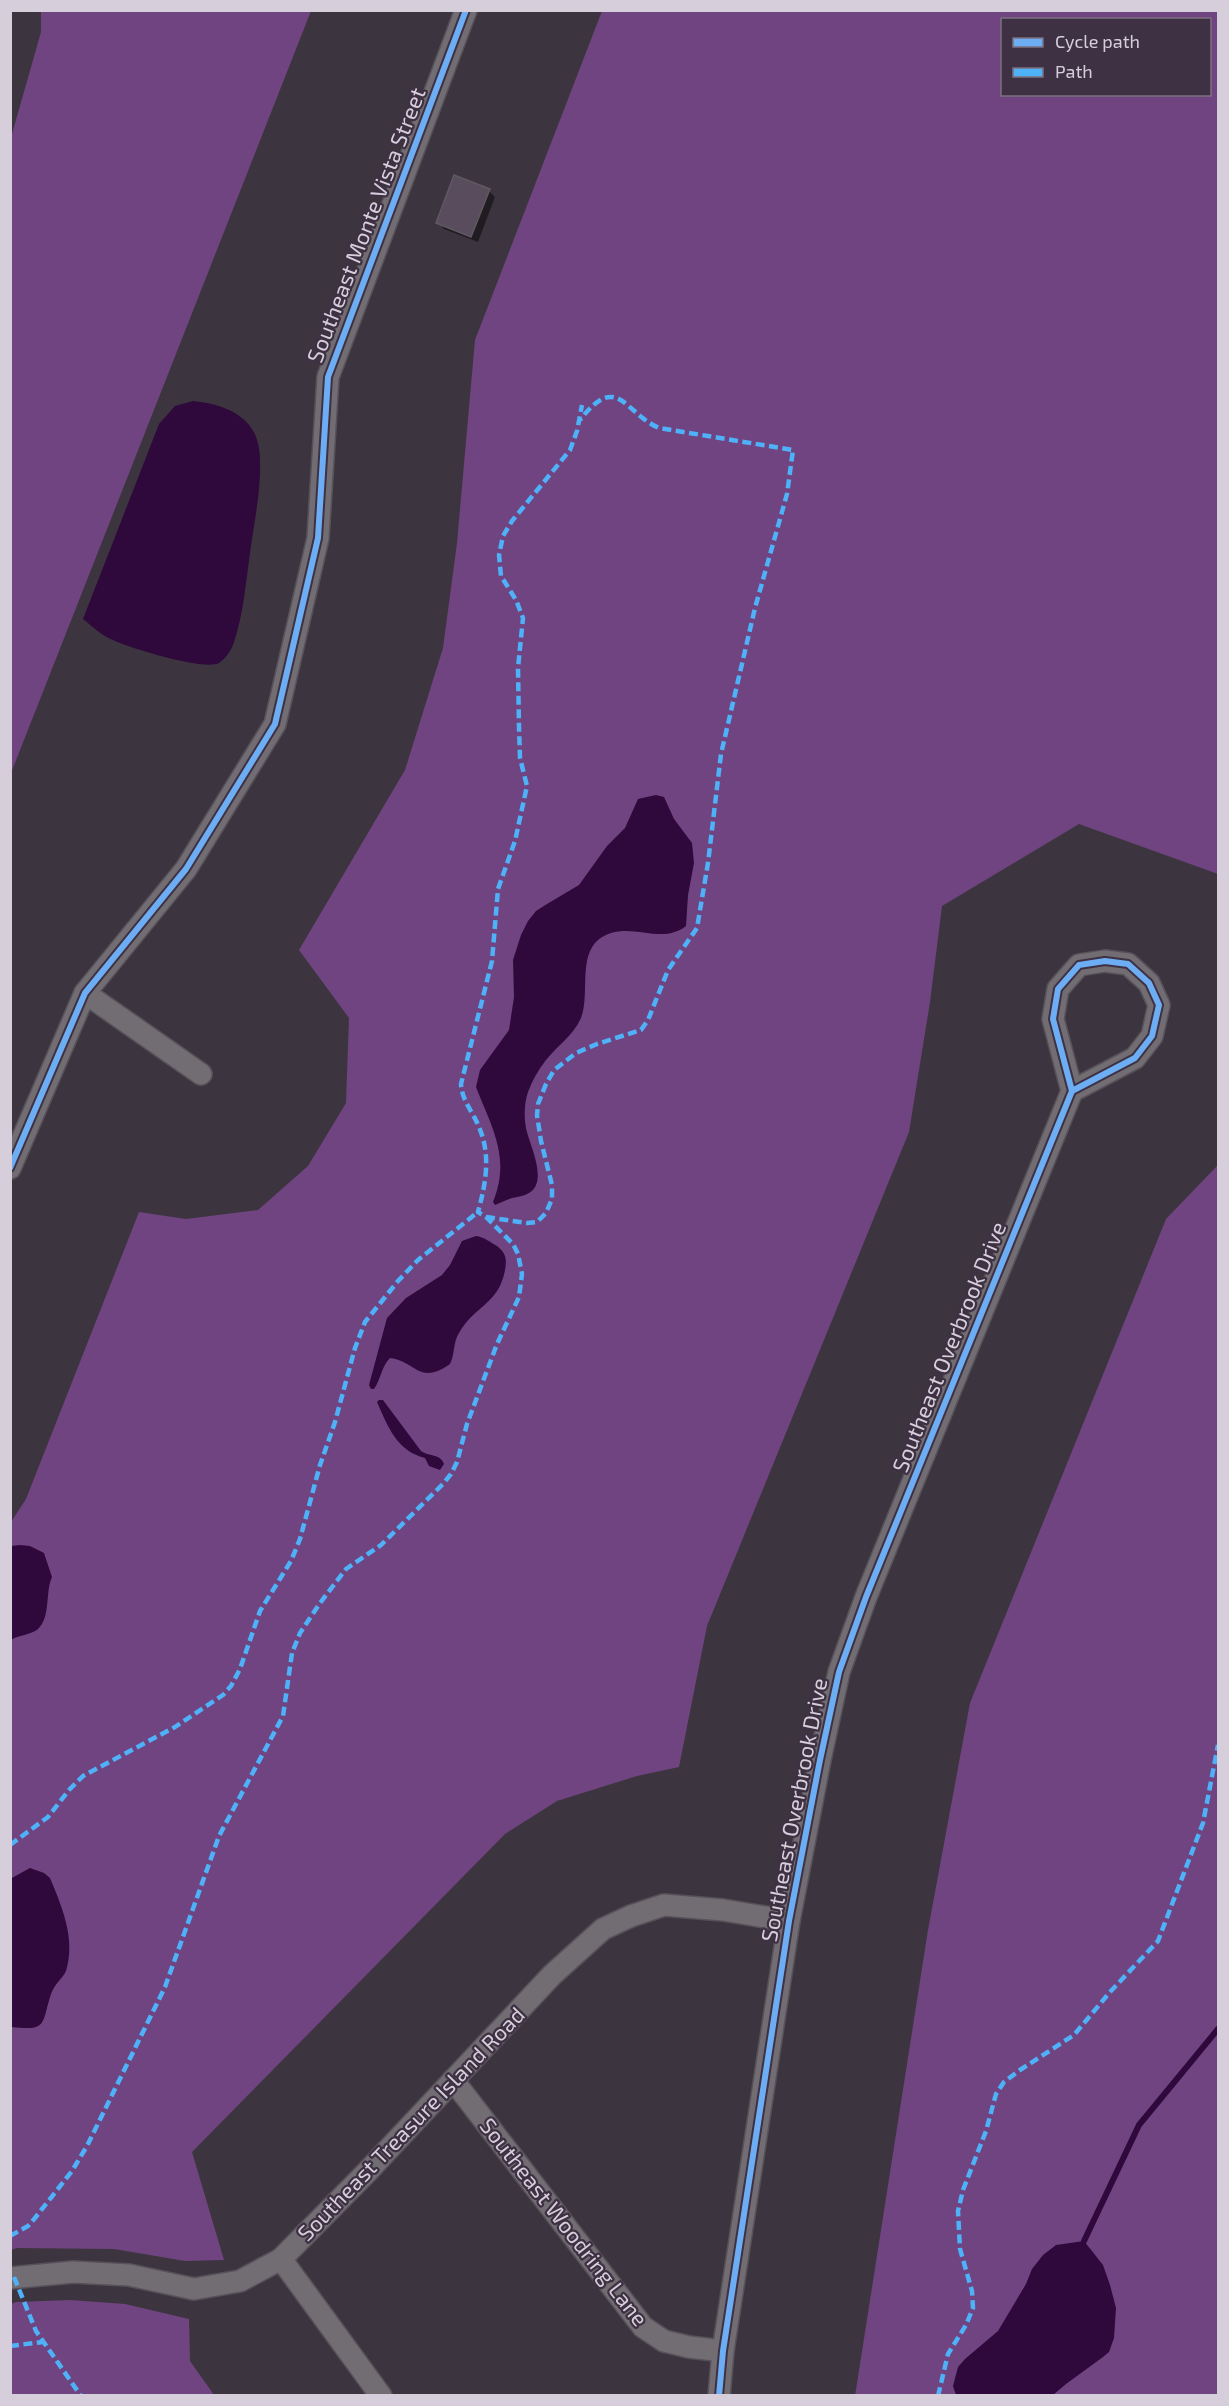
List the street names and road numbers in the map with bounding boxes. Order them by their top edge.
street label: Southeast Monte Vista Street [301,83,430,366]
street label: Southeast Overbrook Drive [886,1218,1010,1476]
street label: Southeast Overbrook Drive [755,1676,831,1944]
street label: Southeast Treasure Island Road [292,2001,529,2246]
street label: Southeast Woodring Lane [475,2112,654,2331]

